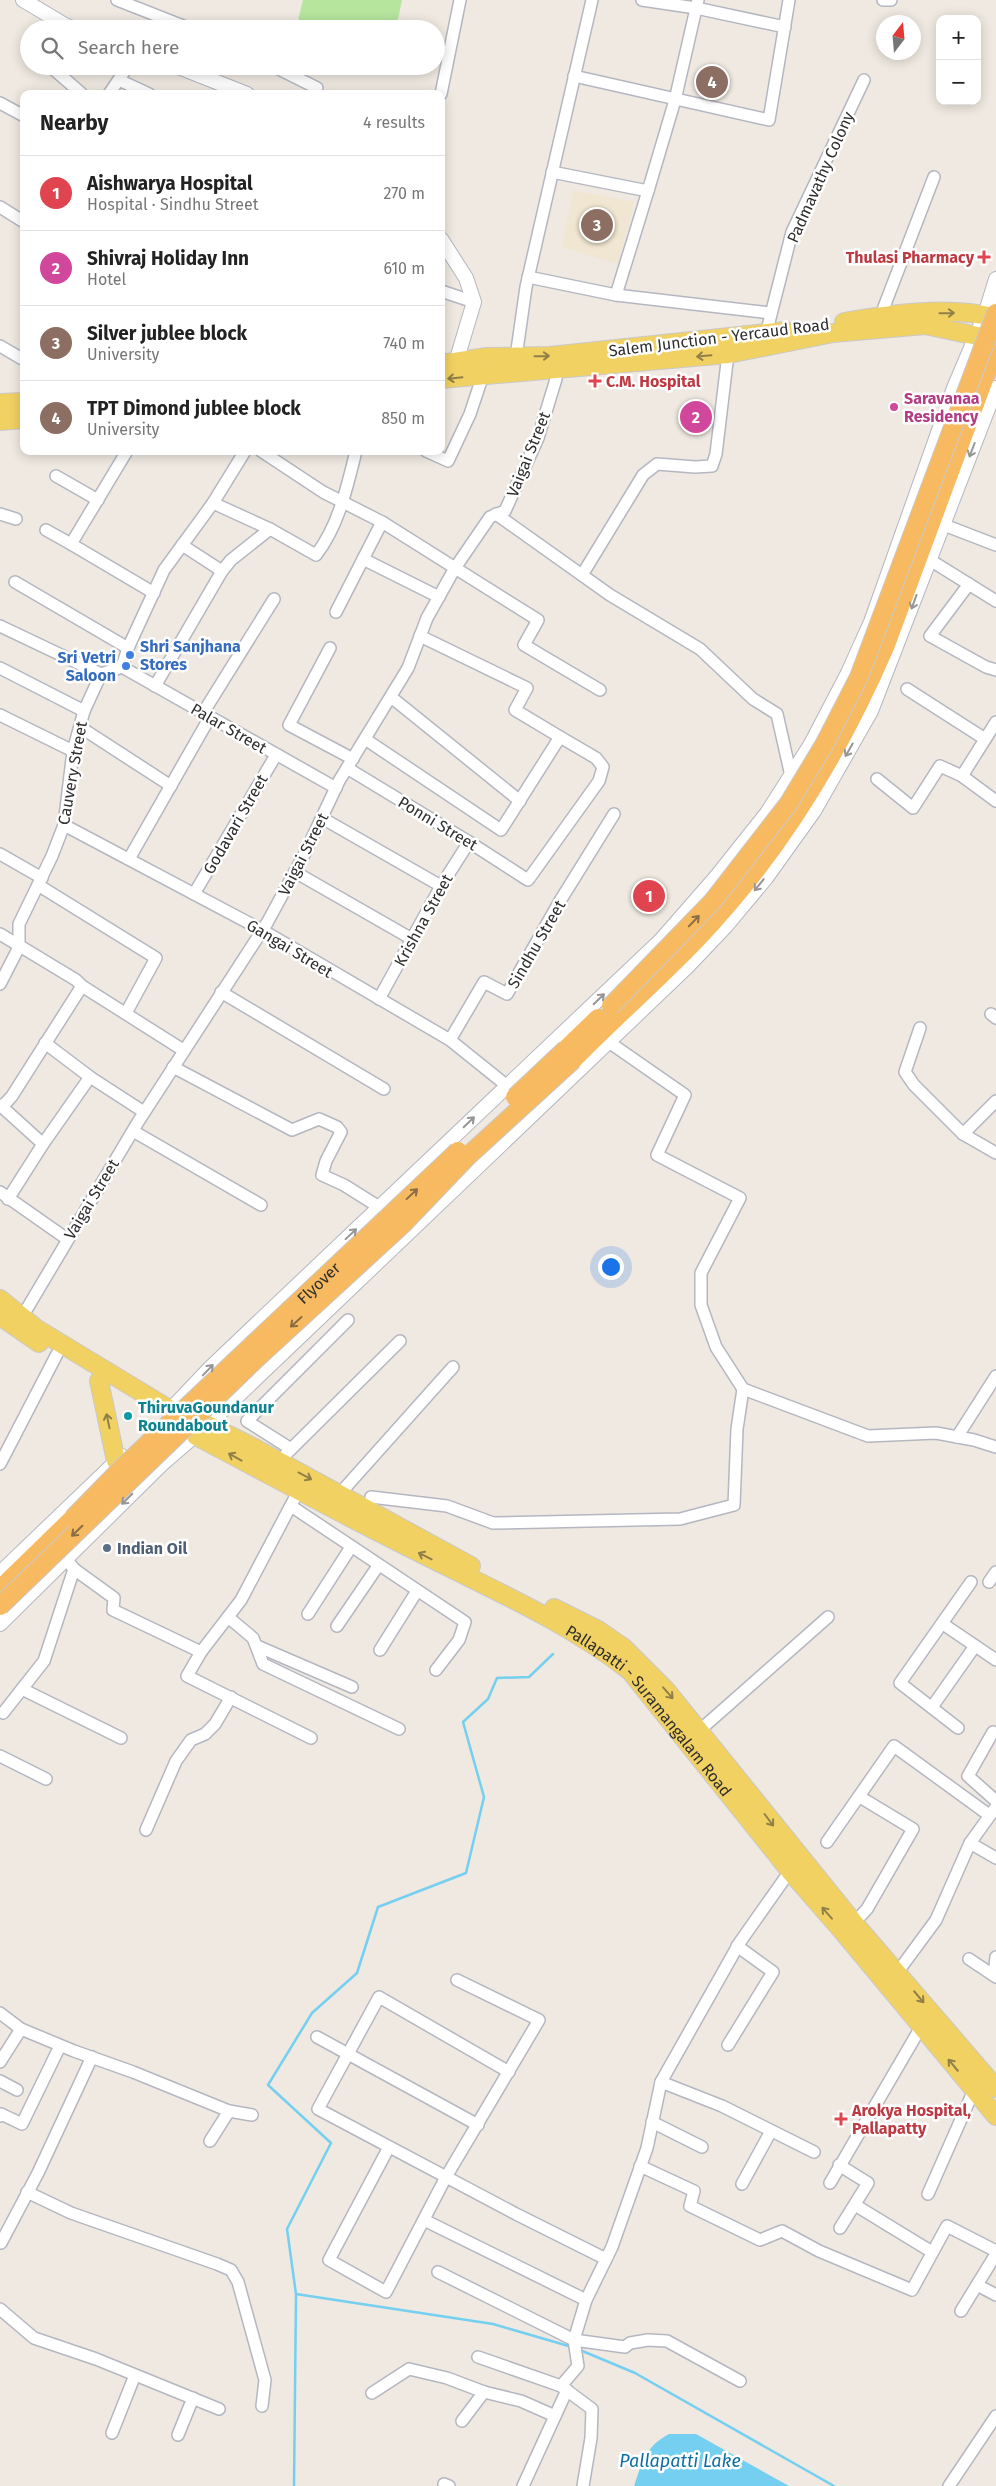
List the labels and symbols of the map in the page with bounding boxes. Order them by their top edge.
north arrow [876,15,921,60]
pin: 4 [696,63,728,101]
street label: Padmavathy Colony [783,109,858,246]
pin: 3 [581,206,613,244]
place label: Thulasi Pharmacy [846,248,975,267]
marker: Thulasi Pharmacy [978,251,990,263]
one-way arrow [938,308,955,318]
street label: Salem Junction - Yercaud Road [608,315,830,360]
one-way arrow [534,351,550,361]
one-way arrow [697,351,713,361]
place label: C.M. Hospital [606,372,701,391]
one-way arrow [447,373,463,382]
marker: C.M. Hospital [588,374,602,388]
place label: Saravanaa Residency [904,389,980,426]
pin: 2 [680,398,712,436]
marker: Saravanaa Residency [888,401,900,413]
street label: Vaigai Street [503,409,554,500]
one-way arrow [967,442,977,457]
one-way arrow [909,594,918,609]
place label: Shri Sanjhana Stores [140,637,241,674]
place label: Sri Vetri Saloon [57,648,116,685]
marker: Shri Sanjhana Stores [124,649,136,661]
marker: Sri Vetri Saloon [120,660,132,672]
street label: Palar Street [188,699,270,758]
street label: Cauvery Street [54,719,91,826]
one-way arrow [843,742,853,757]
street label: Godavari Street [199,771,272,878]
street label: Ponni Street [395,792,481,855]
street label: Vaigai Street [274,809,333,899]
street label: Krishna Street [390,871,457,970]
pin: 1 [633,877,665,915]
one-way arrow [754,879,765,892]
street label: Sindhu Street [504,897,569,992]
street label: Gangai Street [243,915,336,982]
one-way arrow [688,915,700,928]
one-way arrow [593,993,606,1005]
one-way arrow [462,1116,475,1128]
street label: Vaigai Street [60,1155,123,1243]
one-way arrow [405,1188,418,1200]
one-way arrow [344,1228,357,1240]
your location [598,1254,624,1280]
street label: Flyover [293,1258,345,1308]
one-way arrow [290,1316,303,1328]
one-way arrow [202,1364,214,1377]
place label: ThiruvaGoundanur Roundabout [138,1398,274,1435]
marker: ThiruvaGoundanur Roundabout [122,1410,134,1422]
one-way arrow [102,1413,112,1429]
one-way arrow [228,1451,243,1461]
one-way arrow [298,1471,313,1481]
one-way arrow [121,1493,134,1505]
one-way arrow [71,1525,84,1537]
place label: Indian Oil [117,1539,187,1558]
marker: Indian Oil [101,1542,113,1554]
one-way arrow [418,1551,433,1561]
street label: Pallapatti - Suramangalam Road [562,1621,735,1800]
one-way arrow [662,1686,674,1699]
one-way arrow [764,1813,775,1826]
one-way arrow [821,1907,833,1920]
one-way arrow [914,1991,925,2004]
one-way arrow [948,2059,959,2072]
place label: Arokya Hospital, Pallapatty [851,2101,971,2138]
marker: Arokya Hospital, Pallapatty [834,2112,848,2126]
water label: Pallapatti Lake [619,2450,741,2472]

